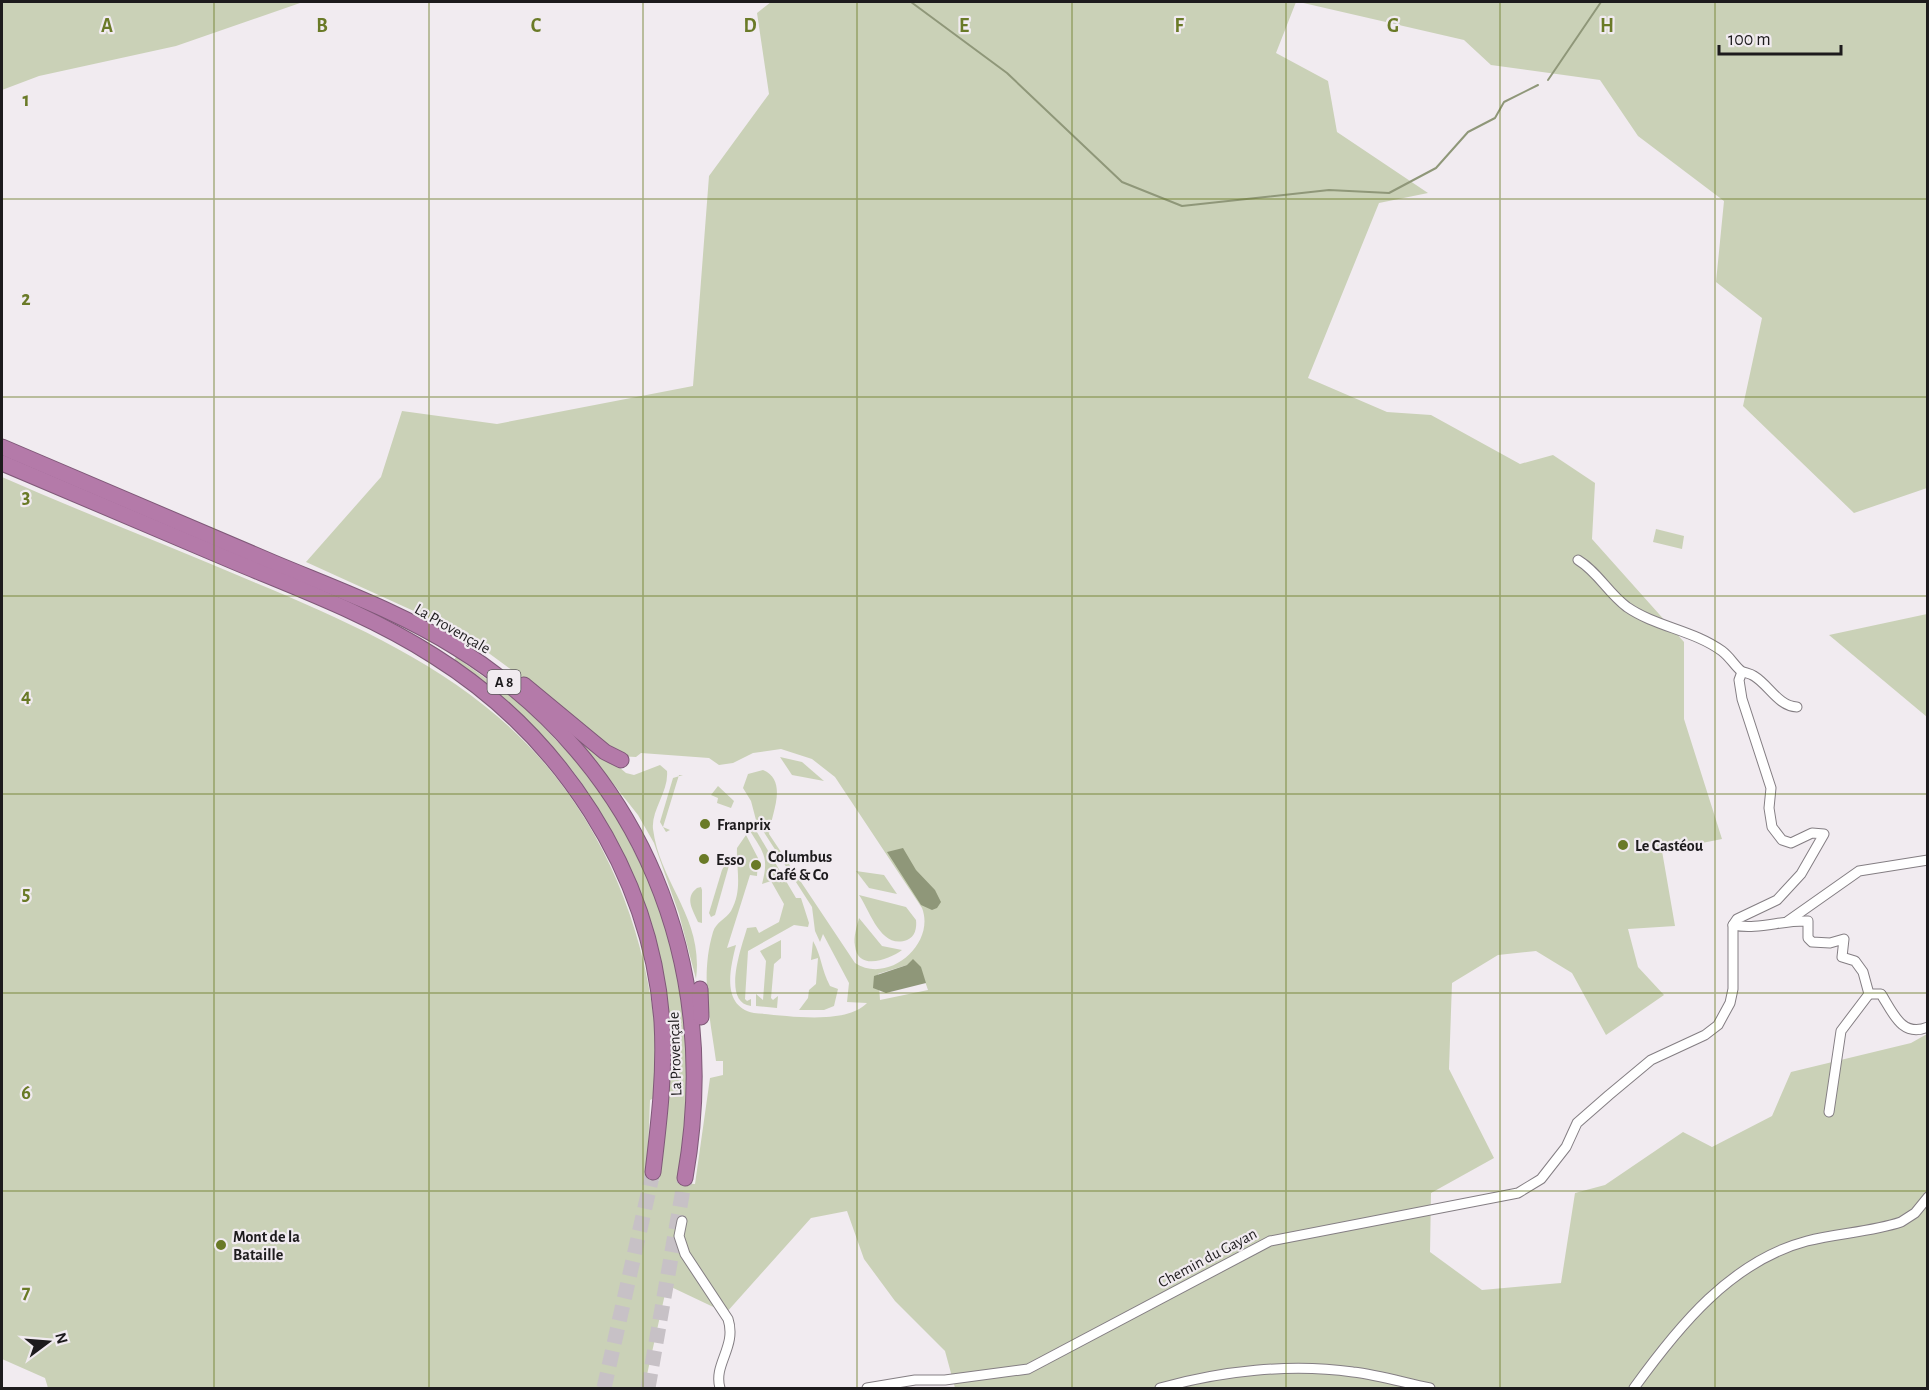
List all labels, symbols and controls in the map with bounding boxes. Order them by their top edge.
text: A [101,16,113,36]
text: B [316,16,328,36]
text: C [531,16,542,36]
text: D [743,16,757,36]
text: E [959,16,969,36]
text: F [1174,16,1184,36]
text: G [1387,16,1399,36]
text: H [1600,16,1614,36]
scale bar [1719,18,1840,56]
text: 100 m [1728,31,1771,49]
text: 1 [22,90,30,110]
text: 2 [21,289,31,309]
text: 3 [22,487,30,507]
street label: La Provençale [412,601,493,657]
road number: A 8 [488,670,520,694]
text: 4 [21,686,31,706]
marker: Franprix [698,817,712,831]
place label: Franprix [717,817,771,833]
marker: Le Castéou [1616,838,1630,852]
place label: Le Castéou [1635,838,1704,854]
place label: Columbus Café & Co [768,849,832,883]
marker: Esso [697,852,711,866]
place label: Esso [716,852,744,868]
marker: Columbus Café & Co [749,858,763,872]
text: 5 [22,884,30,904]
street label: La Provençale [666,1011,684,1096]
text: 6 [21,1083,31,1103]
street label: Chemin du Gayan [1155,1225,1260,1292]
place label: Mont de la Bataille [233,1229,300,1263]
marker: Mont de la Bataille [214,1238,228,1252]
text: 7 [22,1282,31,1302]
north arrow [18,1312,78,1372]
text: N [52,1331,71,1346]

